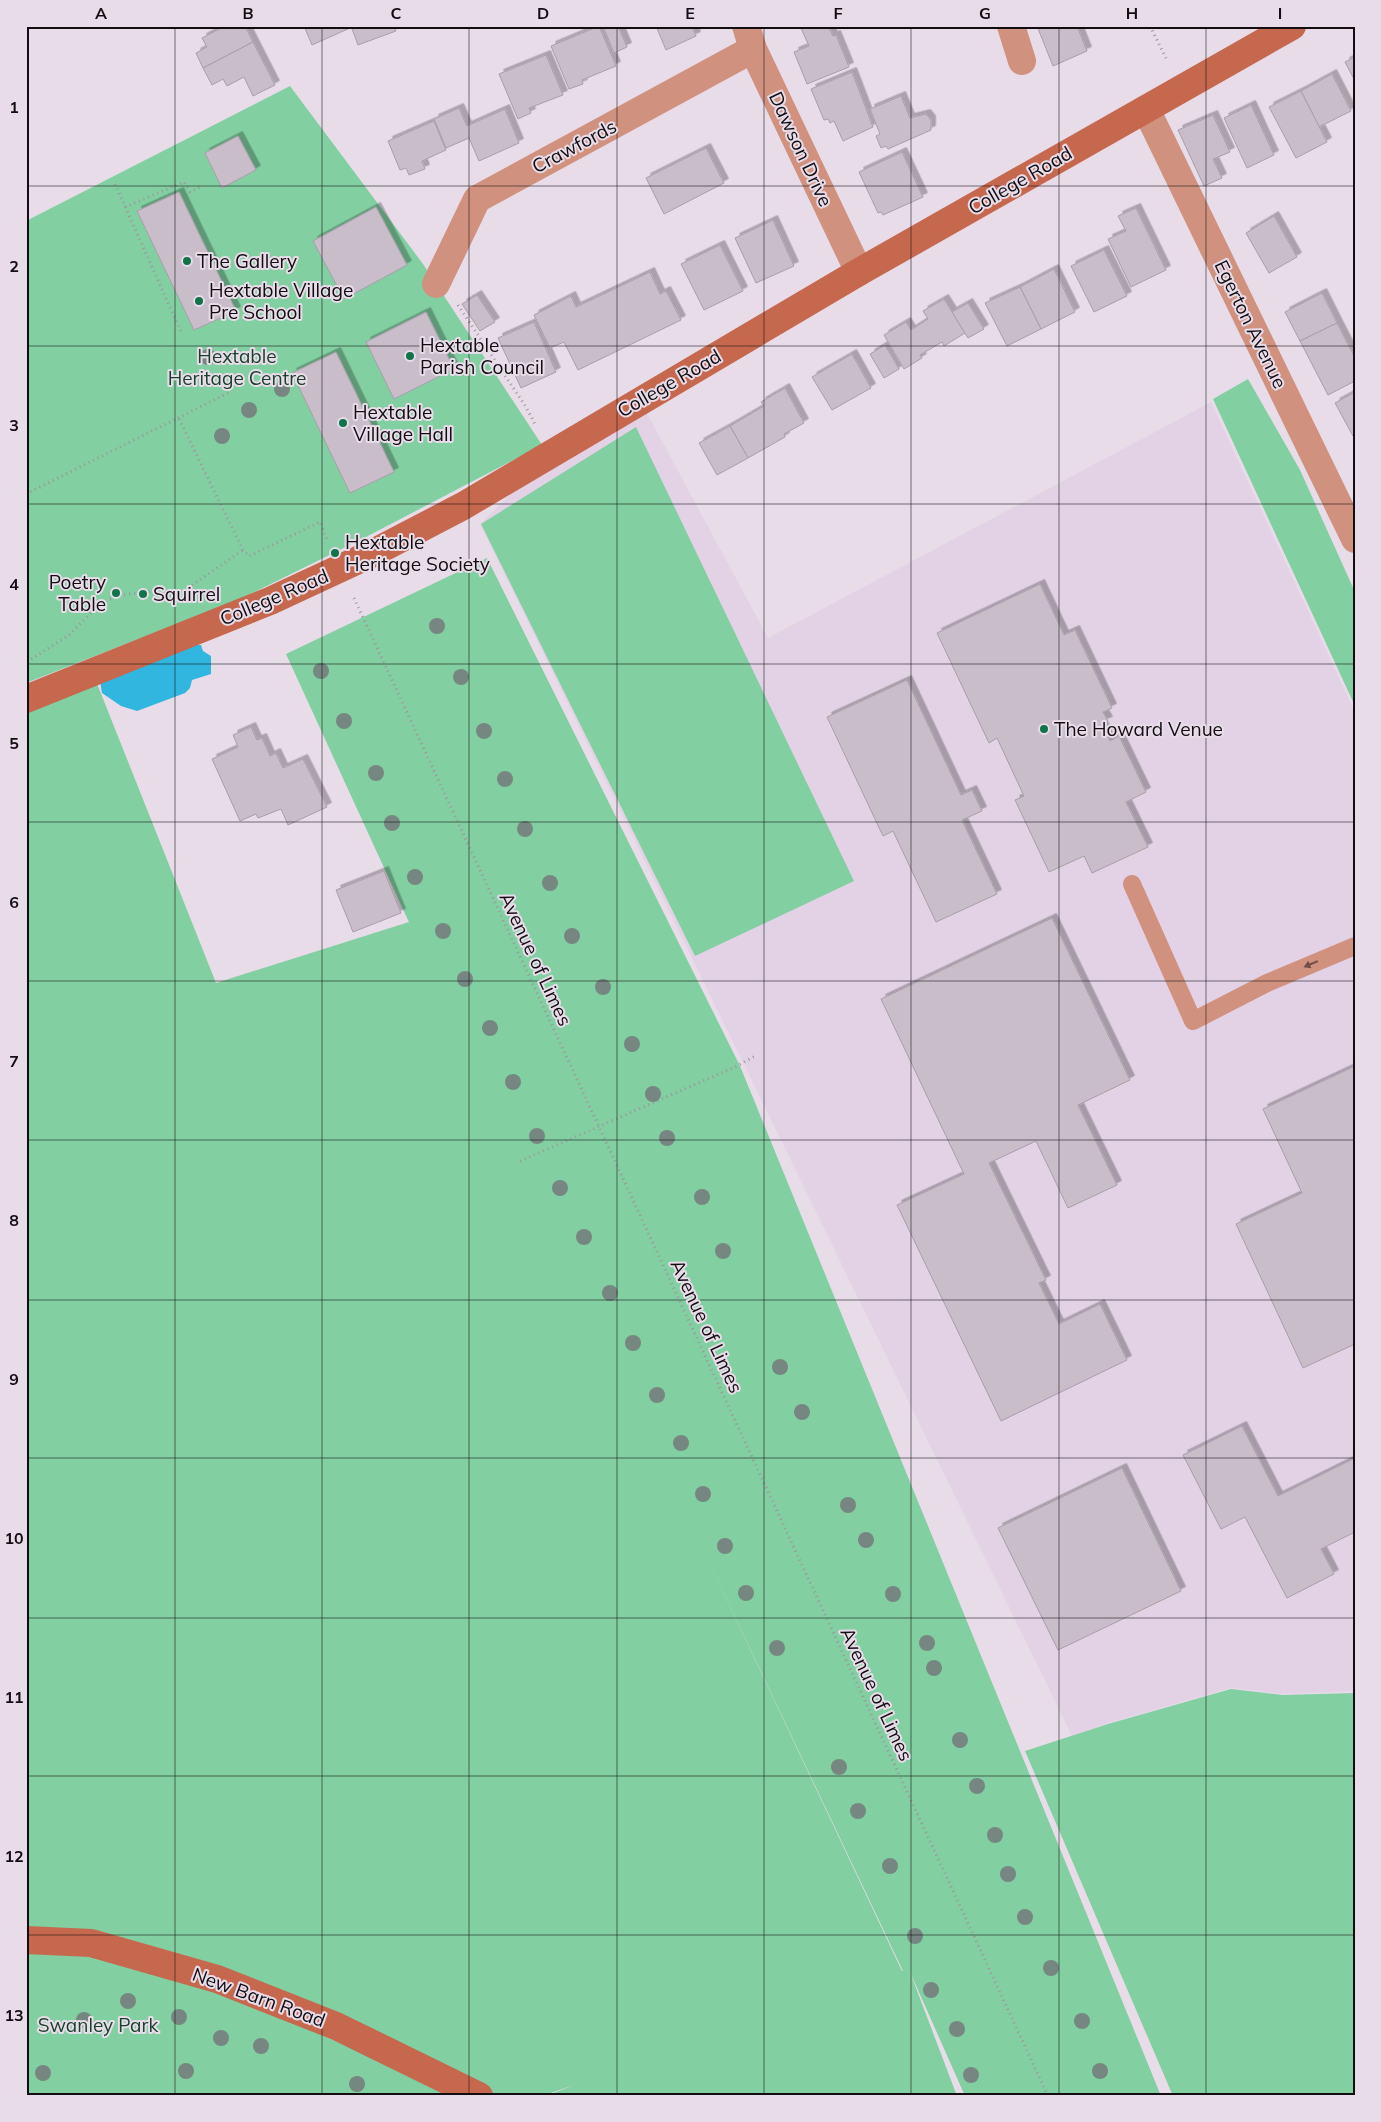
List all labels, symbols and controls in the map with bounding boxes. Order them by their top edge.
text: A [95,3,107,23]
text: B [242,3,254,23]
text: C [391,3,402,23]
text: D [537,3,549,23]
text: E [685,3,695,23]
text: F [833,3,843,23]
text: G [979,3,991,23]
text: H [1126,3,1138,23]
text: I [1278,3,1282,23]
street label: Dawson Drive [764,88,838,210]
text: 1 [9,97,19,117]
street label: Crawfords [528,114,620,178]
street label: College Road [964,141,1076,219]
place label: The Gallery [197,249,297,273]
marker: The Gallery [181,255,193,267]
text: 2 [9,256,19,276]
street label: Egerton Avenue [1210,256,1292,392]
place label: Hextable Village Pre School [209,278,353,324]
marker: Hextable Village Pre School [193,295,205,307]
place label: Hextable Parish Council [420,333,544,379]
park label: Hextable Heritage Centre [168,344,306,390]
street label: College Road [613,344,725,422]
marker: Hextable Parish Council [404,350,416,362]
place label: Hextable Village Hall [353,400,453,446]
text: 3 [9,415,19,435]
marker: Hextable Village Hall [337,417,349,429]
place label: Hextable Heritage Society [345,530,490,576]
marker: Hextable Heritage Society [329,547,341,559]
street label: College Road [216,563,332,631]
place label: Poetry Table [49,570,106,616]
text: 4 [9,574,19,594]
place label: Squirrel [153,582,220,606]
marker: Poetry Table [110,587,122,599]
marker: Squirrel [137,588,149,600]
place label: The Howard Venue [1054,717,1223,741]
marker: The Howard Venue [1038,723,1050,735]
text: 5 [9,733,19,753]
street label: Avenue of Limes [495,888,577,1030]
text: 6 [9,892,19,912]
one-way arrow [1304,961,1318,969]
text: 7 [9,1051,19,1071]
text: 8 [9,1210,19,1230]
street label: Avenue of Limes [666,1255,748,1397]
text: 9 [9,1369,19,1389]
text: 10 [4,1528,24,1548]
street label: Avenue of Limes [836,1623,918,1765]
text: 11 [4,1687,24,1707]
text: 12 [4,1846,24,1866]
street label: New Barn Road [189,1962,329,2032]
text: 13 [4,2005,24,2025]
park label: Swanley Park [38,2013,158,2037]

